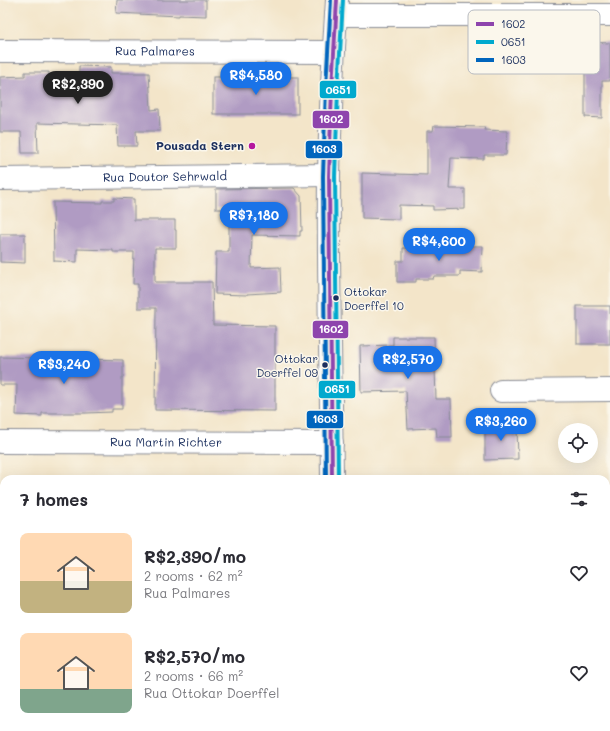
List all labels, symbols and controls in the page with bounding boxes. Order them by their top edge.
legend [468,10,600,74]
text: 1602 [501,16,525,31]
text: 0651 [501,34,526,49]
street label: Rua Palmares [115,42,195,59]
text: 1603 [501,52,526,67]
pin: R$4,580 [219,62,293,96]
text: R$4,580 [229,66,283,83]
pin: R$2,390 [41,71,115,105]
text: R$2,390 [52,75,104,92]
line badge: 0651 [319,80,357,99]
text: 0651 [325,82,351,97]
line badge: 1602 [312,110,350,129]
text: 1602 [319,111,343,126]
place label: Pousada Stern [156,137,244,153]
line badge: 1603 [305,140,343,159]
marker: Pousada Stern [247,141,257,151]
text: 1603 [311,141,337,156]
street label: Rua Doutor Sehrwald [103,167,228,185]
pin: R$7,180 [217,202,291,236]
text: R$7,180 [229,206,279,223]
pin: R$4,600 [402,228,476,262]
text: R$4,600 [412,232,466,249]
place label: Ottokar Doerffel 10 [344,284,404,313]
marker: Ottokar Doerffel 10 [331,293,341,303]
line badge: 1602 [312,320,349,339]
text: 1602 [319,321,343,336]
pin: R$2,570 [371,346,445,380]
text: R$2,570 [382,350,434,367]
pin: R$3,240 [27,351,101,385]
place label: Ottokar Doerffel 09 [257,351,318,380]
text: R$3,240 [38,355,90,372]
marker: Ottokar Doerffel 09 [320,360,330,370]
line badge: 0651 [318,380,356,399]
text: 0651 [324,381,350,396]
pin: R$3,260 [464,408,538,442]
line badge: 1603 [306,410,344,429]
text: 1603 [312,411,338,426]
text: R$3,260 [475,412,527,429]
map controls [558,423,598,463]
button: locate [558,423,598,463]
street label: Rua Martin Richter [110,433,222,450]
text: 7 homes [20,488,88,510]
icon: filters [568,488,590,510]
text: R$2,390/mo [144,545,246,567]
icon: home [52,549,100,597]
icon: heart [568,562,590,584]
text: 2 rooms · 62 m² [144,567,243,584]
text: Rua Palmares [144,584,230,601]
text: R$2,570/mo [144,645,245,667]
icon: home [52,649,100,697]
icon: heart [568,662,590,684]
text: 2 rooms · 66 m² [144,667,243,684]
text: Rua Ottokar Doerffel [144,684,279,701]

